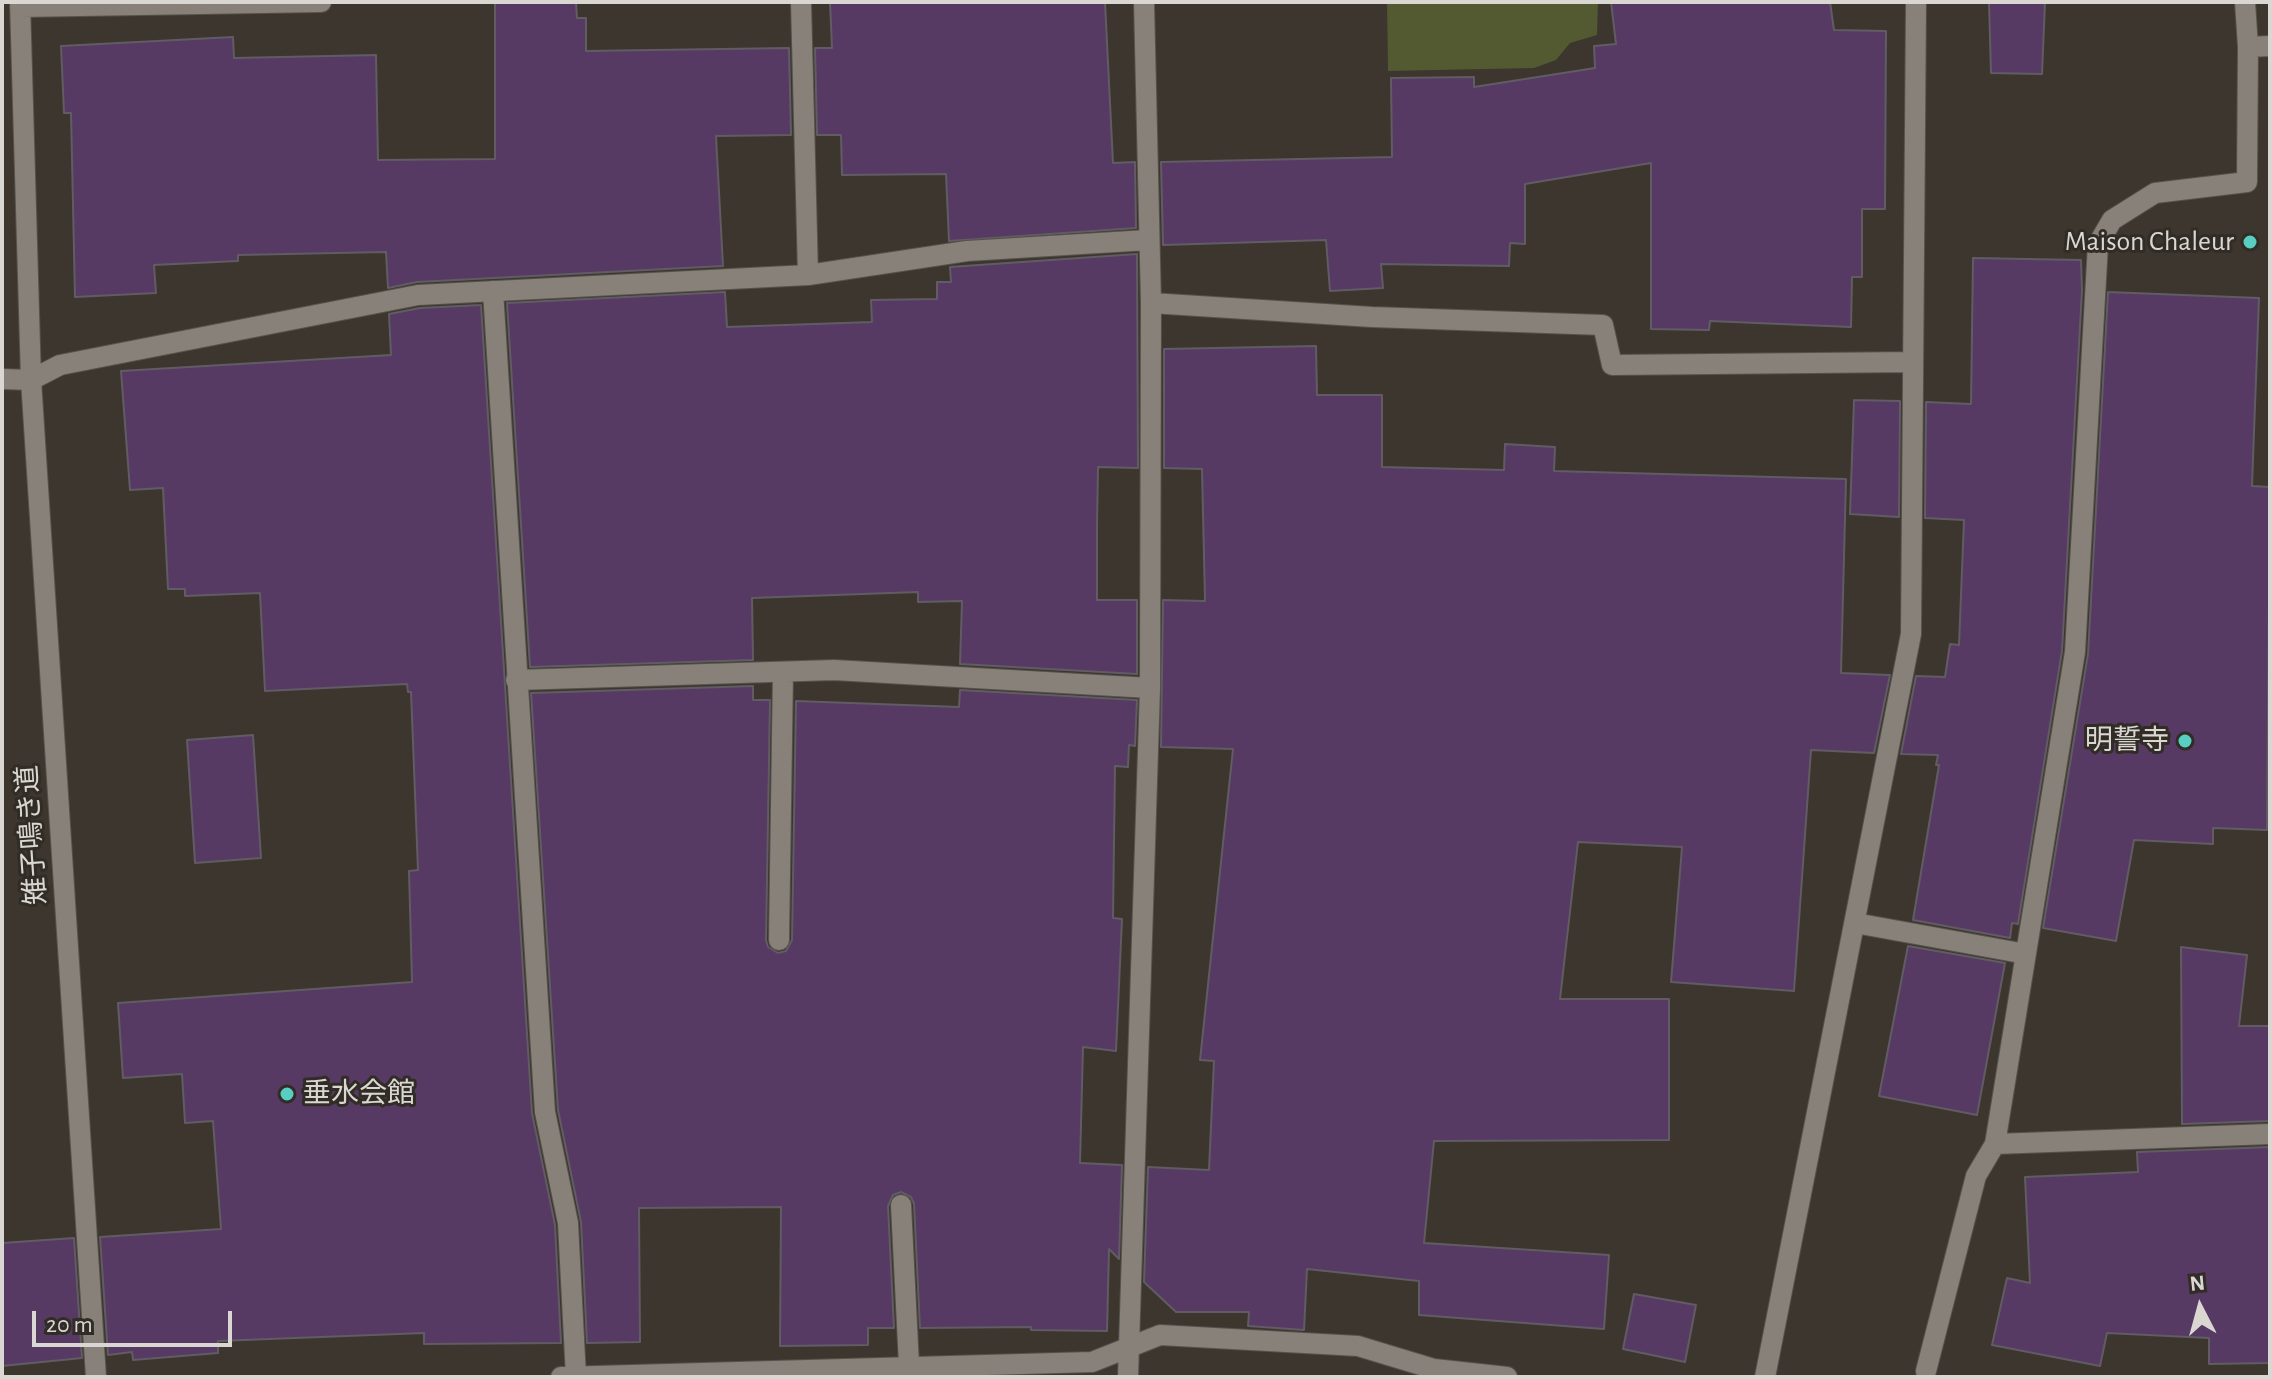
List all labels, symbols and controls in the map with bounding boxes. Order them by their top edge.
place label: Maison Chaleur [2065,225,2234,259]
marker: Maison Chaleur [2241,233,2259,251]
place label: 明誓寺 [2085,724,2169,758]
marker: 明誓寺 [2176,732,2194,750]
street label: 雉子鳴き道 [10,764,54,906]
place label: 垂水会館 [303,1077,415,1111]
marker: 垂水会館 [278,1085,296,1103]
north arrow [2160,1267,2240,1347]
text: N [2189,1271,2206,1295]
scale bar [36,1295,236,1345]
text: 20 m [46,1313,93,1337]

